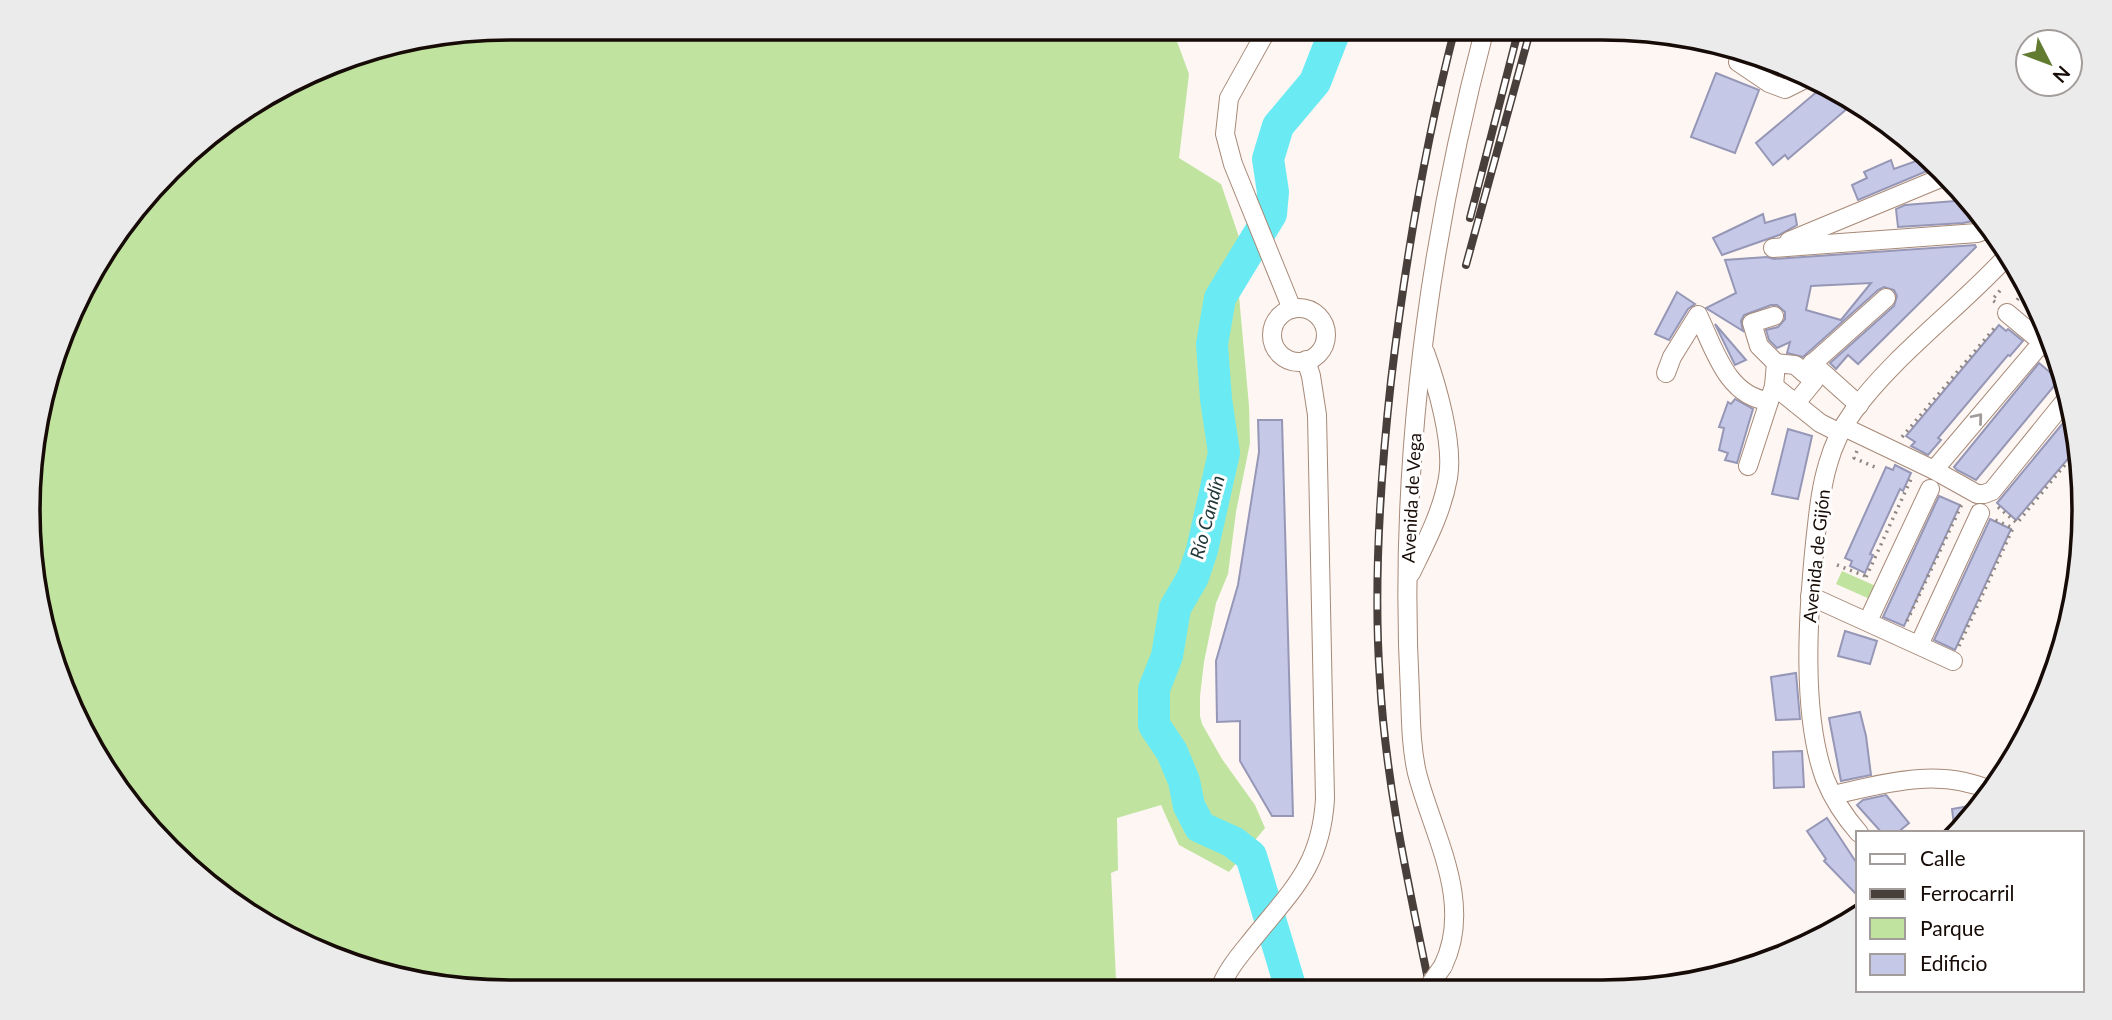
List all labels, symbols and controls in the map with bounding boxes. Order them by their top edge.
north arrow [2014,28,2084,98]
text: N [2049,62,2075,88]
one-way arrow [1970,413,1982,426]
street label: Avenida de Vega [1397,432,1425,564]
water label: Río Candín [1184,473,1229,561]
street label: Avenida de Gijón [1798,488,1834,624]
legend [1856,831,2084,992]
text: Calle [1920,845,1965,870]
text: Ferrocarril [1920,880,2015,905]
text: Parque [1920,915,1985,940]
text: Edificio [1920,950,1988,975]

